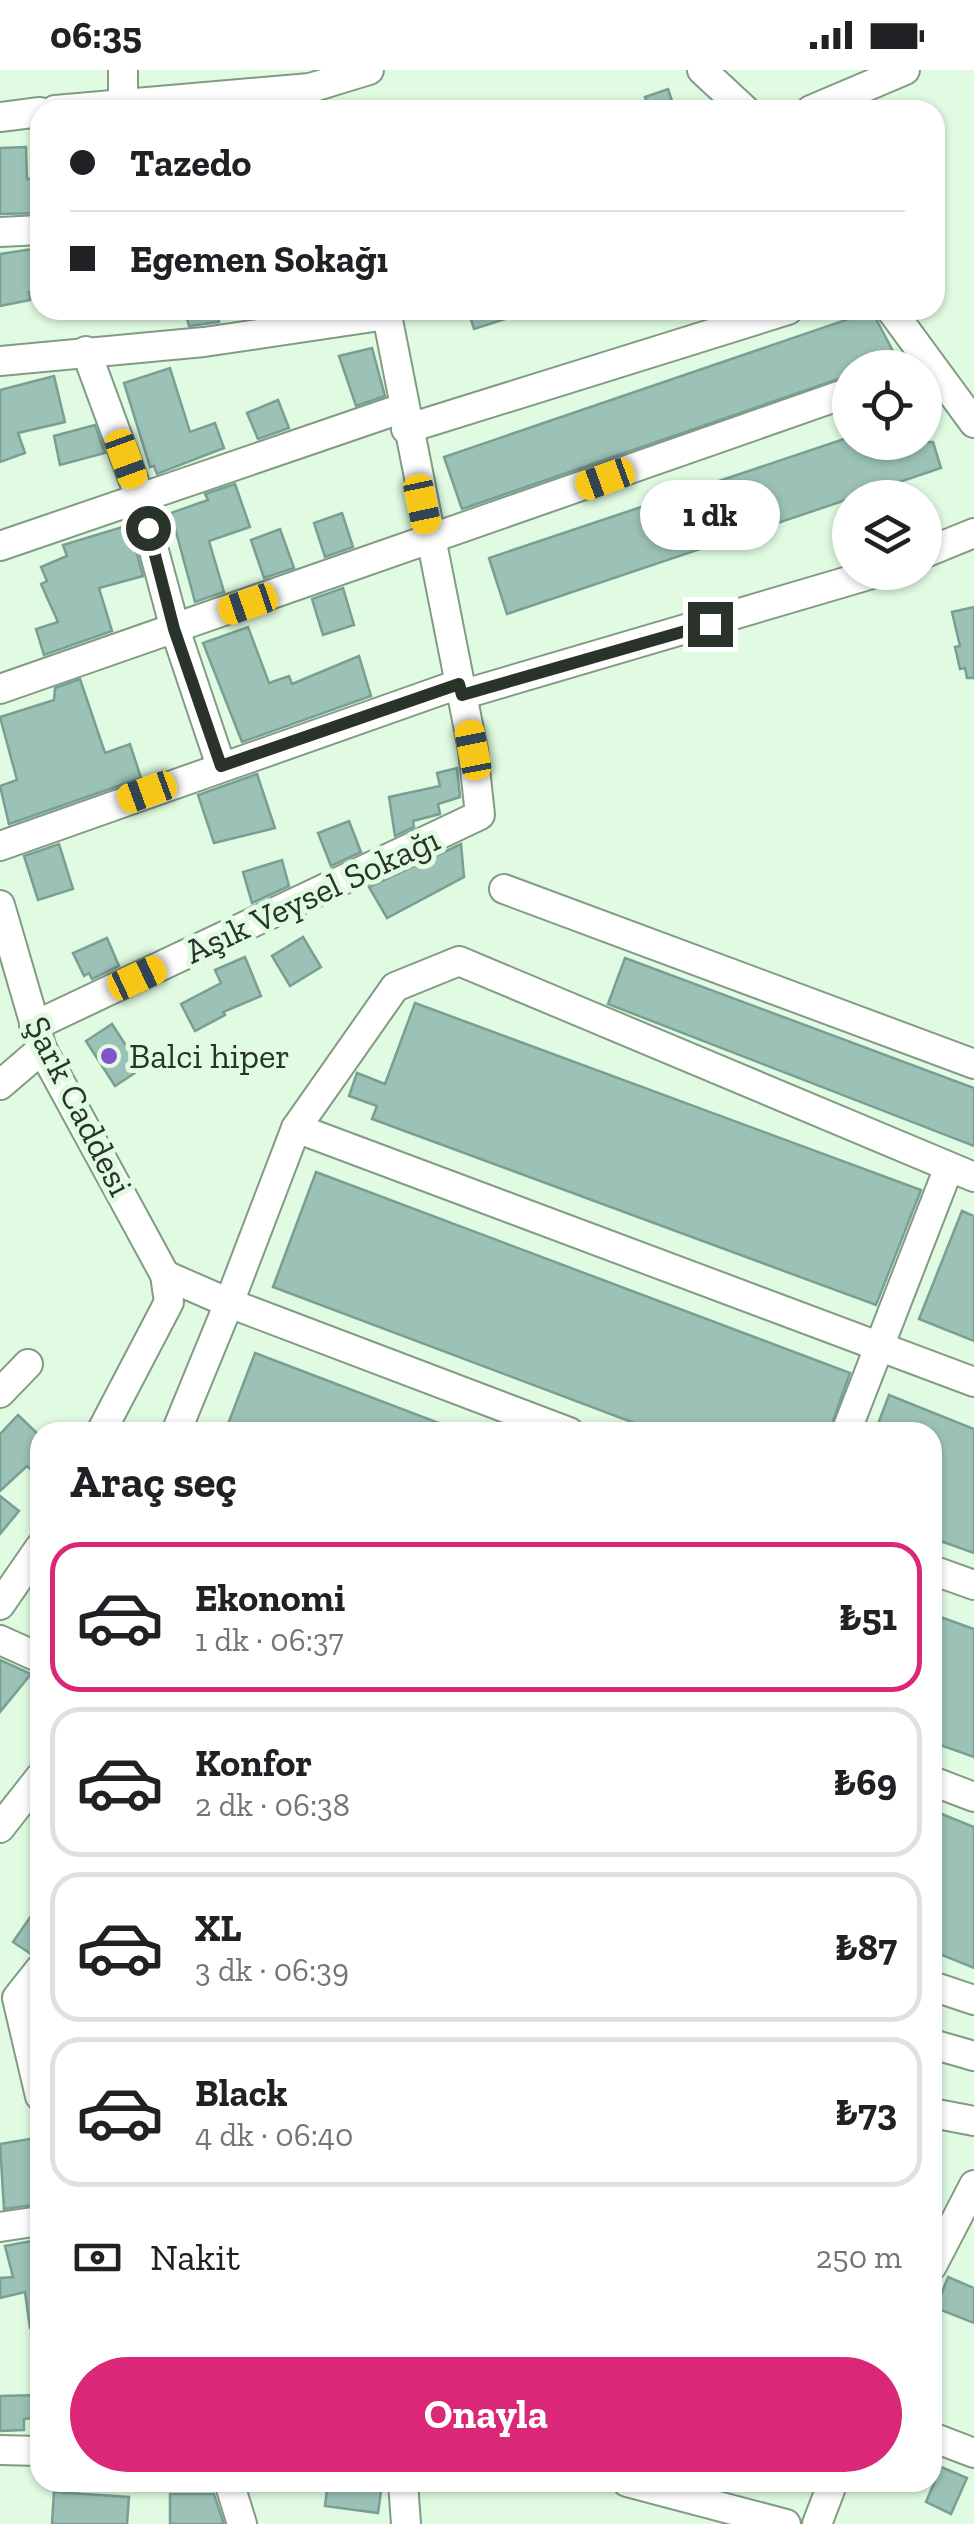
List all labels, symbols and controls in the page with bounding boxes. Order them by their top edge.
text: 06:35 [50,12,142,58]
text: Tazedo [130,140,252,186]
text: Egemen Sokağı [130,236,388,282]
map controls [832,350,942,590]
button: locate [832,350,942,460]
car [102,426,150,492]
car [572,455,638,503]
car [401,472,443,536]
callout: 1 dk [640,479,780,549]
button: layers [832,480,942,590]
text: 1 dk [683,496,737,534]
route start [126,506,171,551]
car [215,580,281,628]
route end [688,602,733,647]
car [453,718,493,782]
car [114,768,180,816]
street label: Aşık Veysel Sokağı [178,818,446,972]
car [103,952,171,1004]
street label: Şark Caddesi [16,1009,142,1203]
place label: Balci hiper [129,1035,290,1077]
marker: Balci hiper [98,1045,120,1067]
text: Araç seç [70,1455,237,1509]
icon: car [75,1572,165,1662]
text: Ekonomi [195,1575,345,1621]
text: ₺51 [839,1594,897,1640]
text: 1 dk · 06:37 [195,1621,344,1659]
icon: car [75,1737,165,1827]
text: Konfor [195,1740,312,1786]
text: ₺69 [833,1759,897,1805]
text: 2 dk · 06:38 [195,1786,350,1824]
icon: car [75,1902,165,1992]
text: XL [195,1905,242,1951]
text: ₺87 [835,1924,897,1970]
text: 3 dk · 06:39 [195,1951,349,1989]
icon: car [75,2067,165,2157]
text: Black [195,2070,288,2116]
text: ₺73 [835,2089,897,2135]
text: 4 dk · 06:40 [195,2116,354,2154]
icon: cash [70,2230,125,2285]
text: Nakit [150,2234,240,2280]
text: 250 m [816,2238,902,2276]
button: Onayla [70,2357,902,2472]

